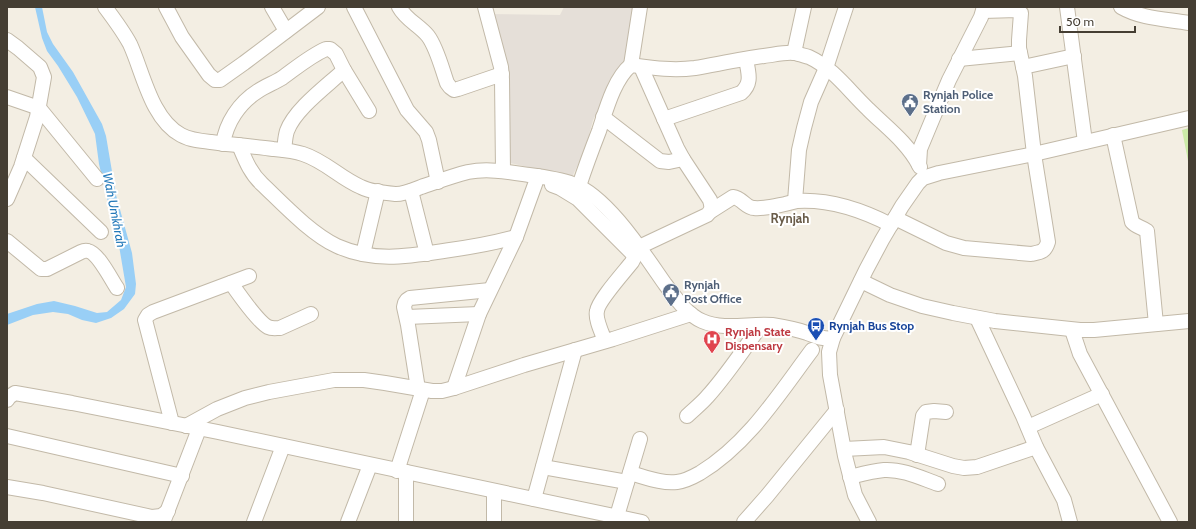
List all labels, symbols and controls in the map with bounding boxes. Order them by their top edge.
scale bar [1060,8,1135,34]
text: 50 m [1066,14,1094,29]
place label: Rynjah Police Station [923,87,993,116]
public building icon: Rynjah Police Station [900,92,920,117]
water label: Wah Umkhrah [100,171,130,249]
district label: Rynjah [771,210,809,226]
place label: Rynjah Post Office [684,277,742,306]
public building icon: Rynjah Post Office [661,282,681,307]
bus stop icon: Rynjah Bus Stop [806,316,826,341]
place label: Rynjah Bus Stop [829,318,914,333]
place label: Rynjah State Dispensary [725,324,791,353]
hospital icon: Rynjah State Dispensary [702,329,722,354]

